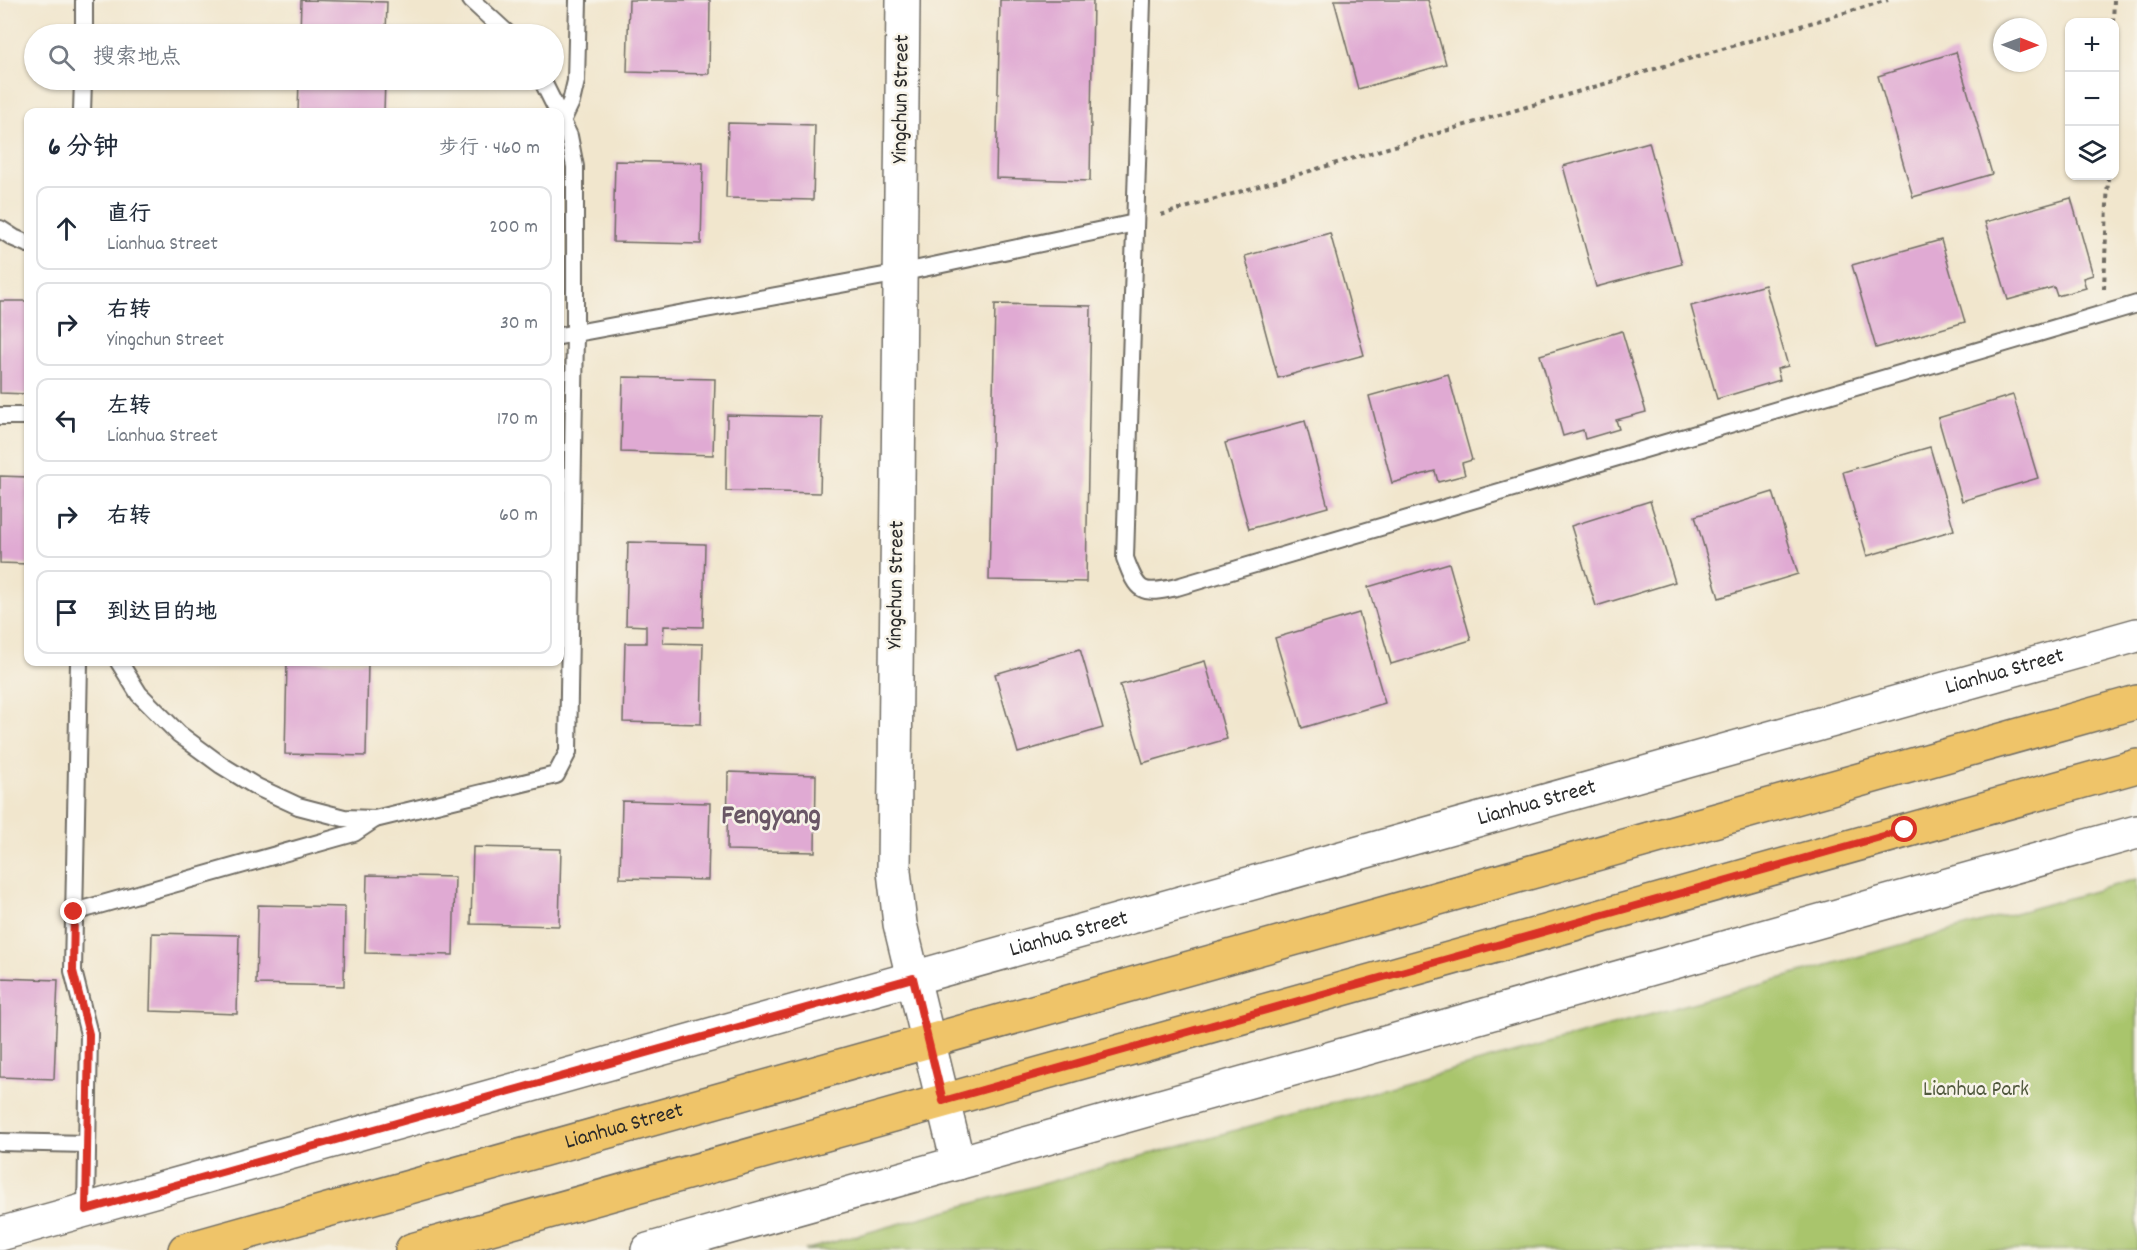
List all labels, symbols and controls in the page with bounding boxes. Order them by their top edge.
north arrow [1993,18,2047,72]
map controls [2065,18,2119,180]
button: + [2065,18,2119,72]
search box [24,24,564,90]
street label: Yingchun Street [885,34,919,164]
icon: search [45,41,78,74]
text: 搜索地点 [93,43,181,74]
button: − [2065,72,2119,126]
button: layers [2065,126,2119,180]
text: 6 分钟 [48,130,119,167]
text: 步行 · 460 m [439,135,540,163]
text: 直行 [107,200,151,231]
icon: ahead [50,212,83,245]
text: 200 m [489,214,538,242]
text: Lianhua Street [107,231,218,259]
text: 右转 [107,296,151,327]
icon: right [50,308,83,341]
text: 30 m [500,310,538,338]
text: Yingchun Street [107,327,224,355]
text: 左转 [107,392,151,423]
icon: left [50,404,83,437]
text: 170 m [497,406,538,434]
text: Lianhua Street [107,423,218,451]
icon: right [50,500,83,533]
text: 右转 [107,502,151,533]
text: 60 m [499,502,538,530]
street label: Yingchun Street [880,520,914,650]
icon: arrive [50,596,83,629]
text: 到达目的地 [107,598,217,629]
street label: Lianhua Street [1942,641,2068,703]
street label: Lianhua Street [1474,772,1600,835]
district label: Fengyang [721,798,821,838]
route start [1891,816,1917,842]
route end [60,898,86,924]
street label: Lianhua Street [1006,903,1132,966]
park label: Lianhua Park [1923,1075,2029,1106]
street label: Lianhua Street [561,1095,687,1158]

